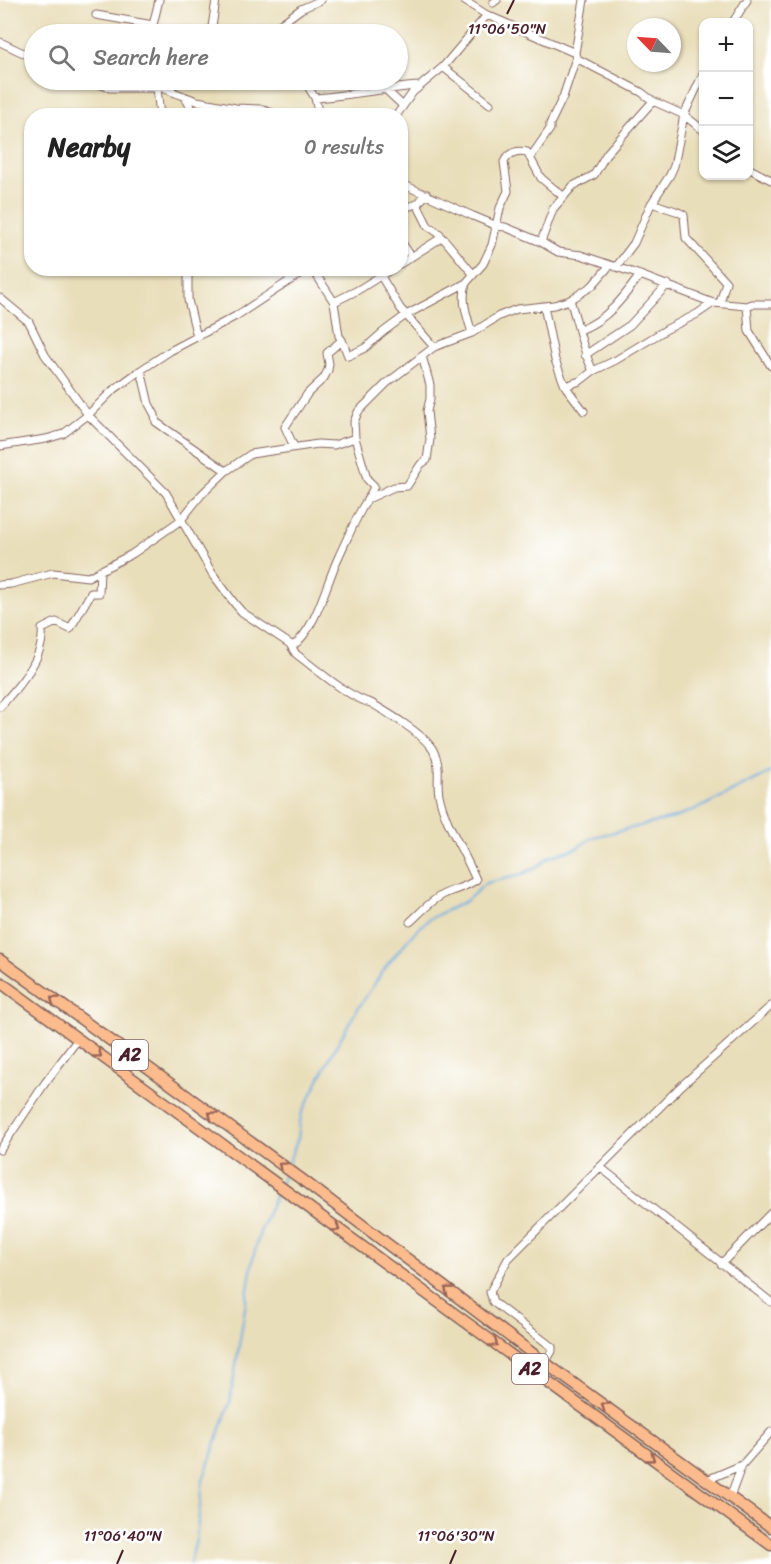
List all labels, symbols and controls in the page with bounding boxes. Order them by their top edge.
text: 11°06'50"N [468,16,547,42]
north arrow [627,18,681,72]
map controls [699,18,753,180]
button: + [699,18,753,72]
search box [24,24,408,90]
text: Search here [93,38,209,77]
icon: search [45,41,78,74]
button: − [699,72,753,126]
text: Nearby [48,124,130,170]
button: layers [699,126,753,180]
text: 0 results [304,130,384,165]
one-way arrow [50,997,61,1008]
road number: A2 [112,1040,148,1070]
one-way arrow [92,1047,103,1058]
one-way arrow [208,1111,219,1122]
one-way arrow [278,1162,289,1173]
one-way arrow [330,1221,341,1232]
one-way arrow [444,1287,455,1298]
one-way arrow [487,1336,498,1347]
road number: A2 [512,1354,548,1384]
one-way arrow [601,1402,612,1413]
one-way arrow [645,1450,656,1461]
text: 11°06'40"N [84,1523,163,1549]
text: 11°06'30"N [417,1523,495,1549]

